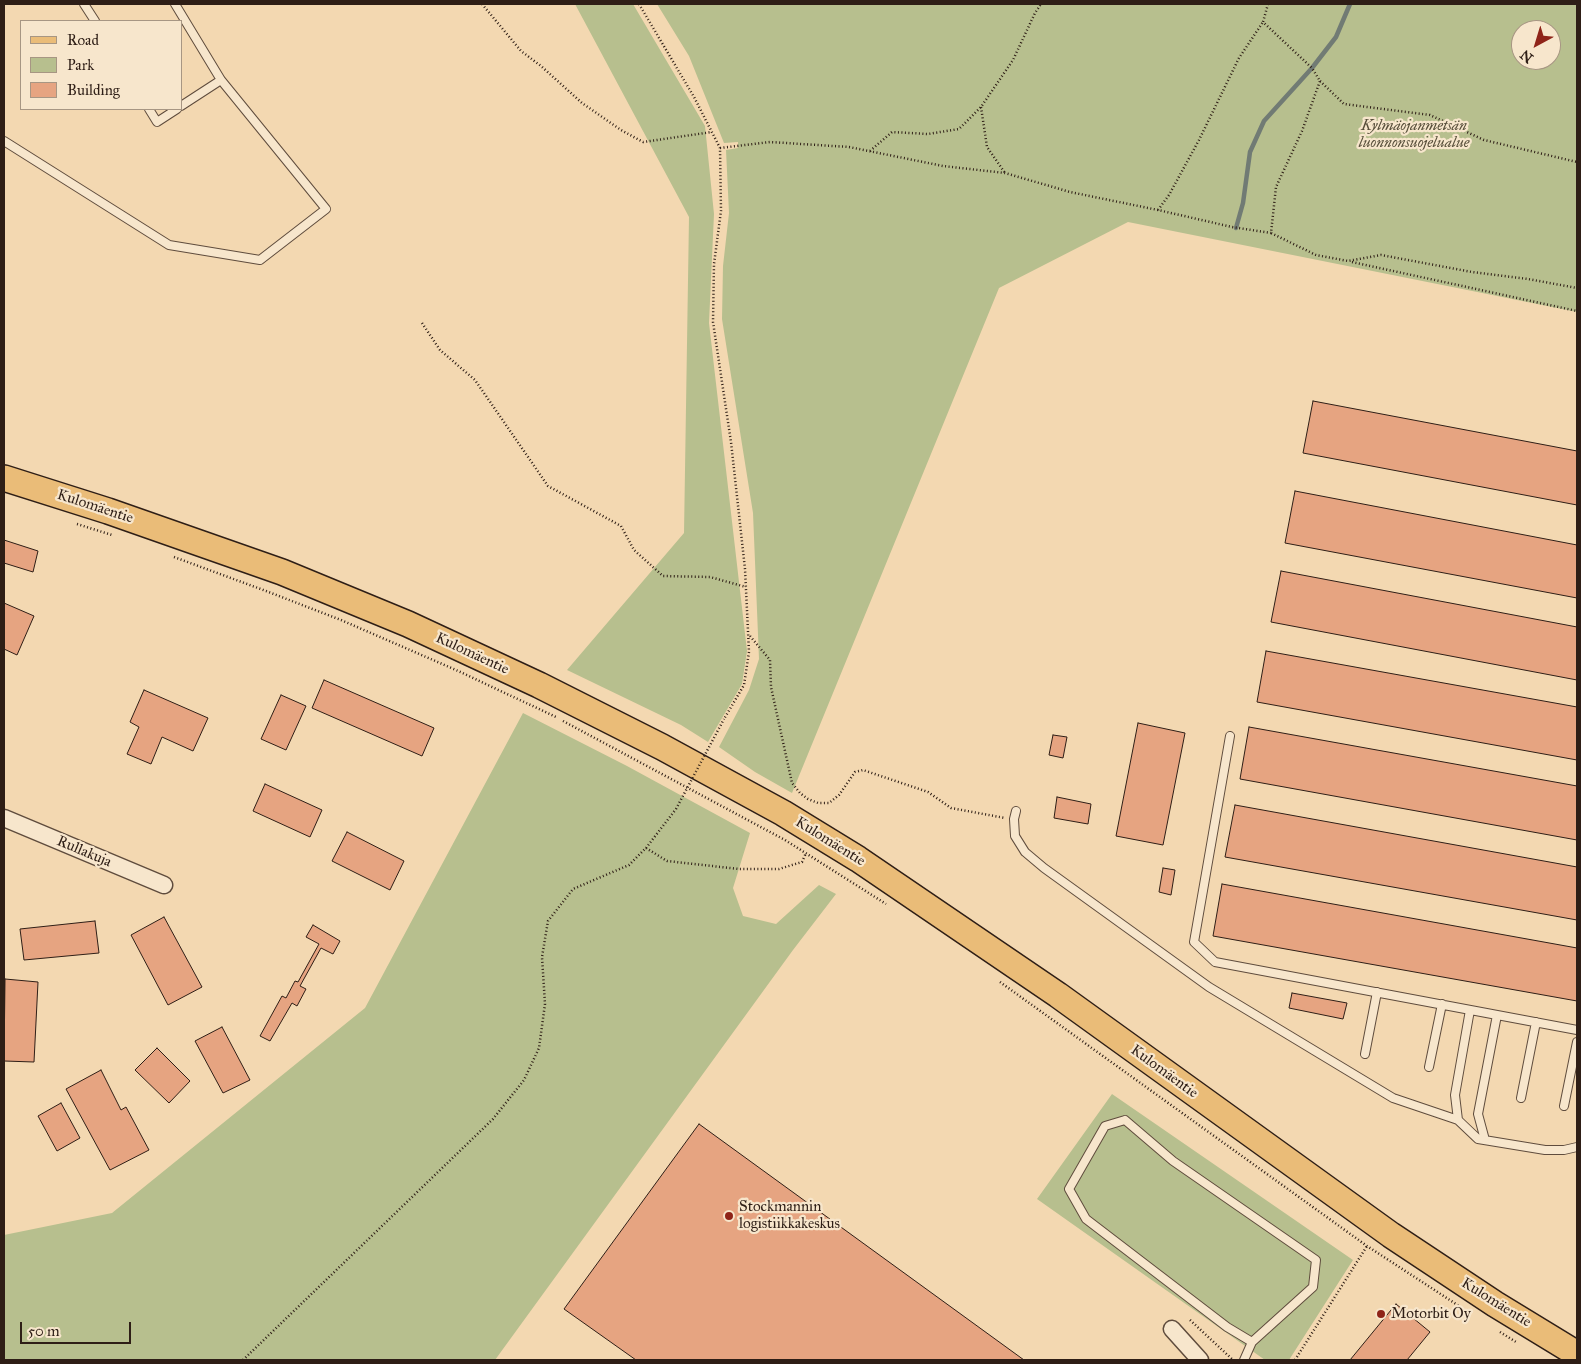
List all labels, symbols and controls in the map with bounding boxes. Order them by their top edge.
legend [20,20,182,110]
north arrow [1511,20,1561,70]
text: Road [67,31,99,49]
text: N [1517,46,1537,67]
text: Park [67,56,94,74]
text: Building [67,81,120,99]
park label: Kylmäojanmetsän luonnonsuojelualue [1359,117,1469,152]
street label: Kulomäentie [55,486,135,528]
street label: Kulomäentie [432,629,512,679]
street label: Kulomäentie [792,813,868,871]
street label: Rullakuja [54,832,114,872]
street label: Kulomäentie [1127,1042,1201,1102]
place label: Stockmannin logistiikkakeskus [739,1198,840,1233]
marker: Stockmannin logistiikkakeskus [723,1210,735,1222]
street label: Kulomäentie [1458,1274,1534,1332]
place label: Motorbit Oy [1391,1305,1471,1323]
marker: Motorbit Oy [1375,1308,1387,1320]
scale bar [22,1312,134,1344]
text: 50 m [28,1322,60,1340]

